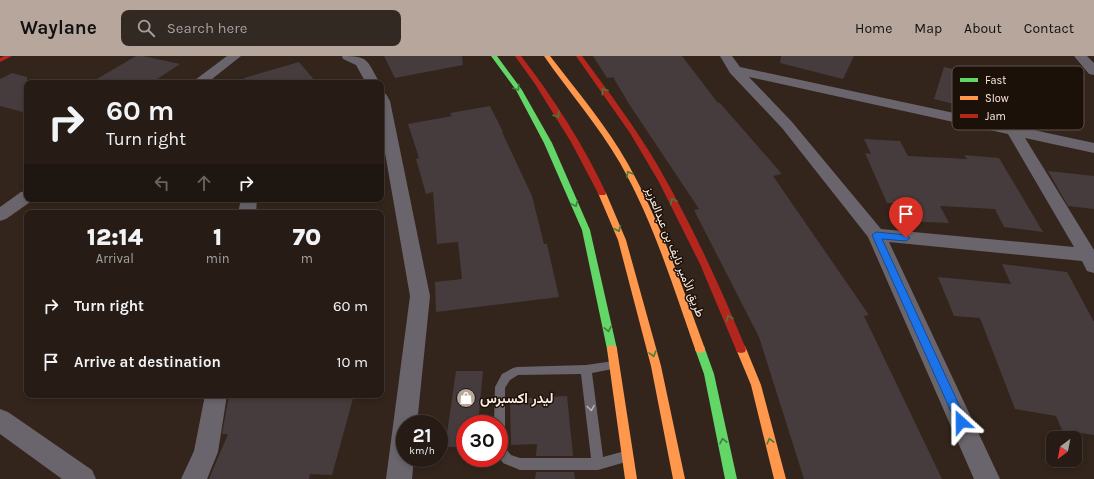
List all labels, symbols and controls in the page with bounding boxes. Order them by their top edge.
search box [121,10,401,46]
text: Waylane [20,17,97,39]
icon: search [135,17,157,39]
text: Search here [167,19,247,37]
text: Home [855,20,892,37]
text: Map [914,20,942,37]
text: About [964,20,1002,37]
text: Contact [1024,20,1074,37]
legend [952,66,1084,130]
text: Fast [985,74,1006,87]
one-way arrow [512,84,520,91]
one-way arrow [601,88,609,95]
text: Slow [985,92,1009,105]
text: 60 m [106,94,174,127]
icon: right [40,96,92,148]
one-way arrow [552,110,559,117]
text: Jam [985,110,1006,123]
text: Turn right [106,128,186,150]
one-way arrow [626,171,633,178]
icon: left [151,172,173,194]
icon: ahead [193,172,215,194]
icon: right [235,172,257,194]
street label: طريق الأمير نايف بن عبدالعزيز [641,184,708,320]
pin [889,197,923,238]
one-way arrow [670,198,678,205]
one-way arrow [570,199,578,207]
icon: arrive [895,203,917,225]
text: 12:14 [87,223,143,251]
text: 1 [213,223,222,251]
text: 70 [292,223,321,251]
one-way arrow [613,225,621,233]
text: Arrival [96,251,134,266]
text: min [206,251,230,266]
text: m [301,251,313,266]
icon: right [40,295,62,317]
text: Turn right [74,297,144,315]
text: 60 m [333,297,368,315]
one-way arrow [725,315,733,322]
one-way arrow [603,326,611,332]
one-way arrow [648,350,657,357]
icon: arrive [40,351,62,373]
text: Arrive at destination [74,353,221,371]
text: 10 m [337,353,368,371]
shop icon: ليدر اكسبرس [455,387,477,409]
place label: ليدر اكسبرس [480,390,553,407]
position arrow [940,401,982,443]
one-way arrow [586,405,595,411]
speed limit sign: 30 [456,415,508,467]
text: 21 [412,424,432,447]
north arrow [1046,431,1082,467]
map controls [1046,431,1082,467]
one-way arrow [720,438,728,444]
one-way arrow [767,438,775,444]
text: km/h [409,445,435,457]

